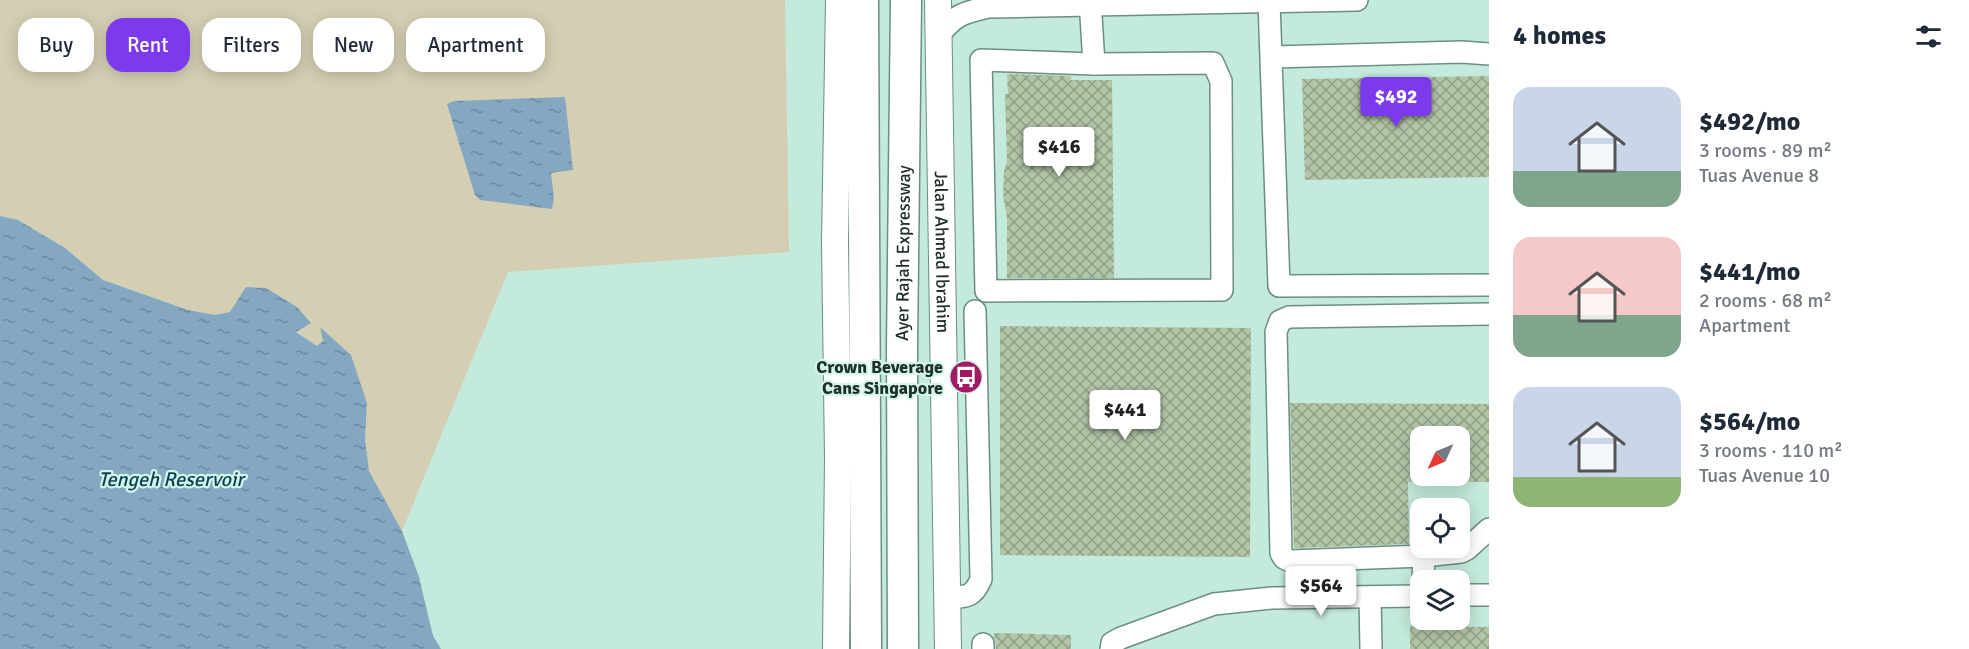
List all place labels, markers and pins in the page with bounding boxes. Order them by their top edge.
pin: $492 [1360,77,1432,128]
pin: $416 [1023,127,1095,178]
place label: Crown Beverage Cans Singapore [816,356,943,399]
bus stop icon: Crown Beverage Cans Singapore [948,359,984,395]
pin: $441 [1089,390,1161,441]
pin: $564 [1285,566,1357,617]

